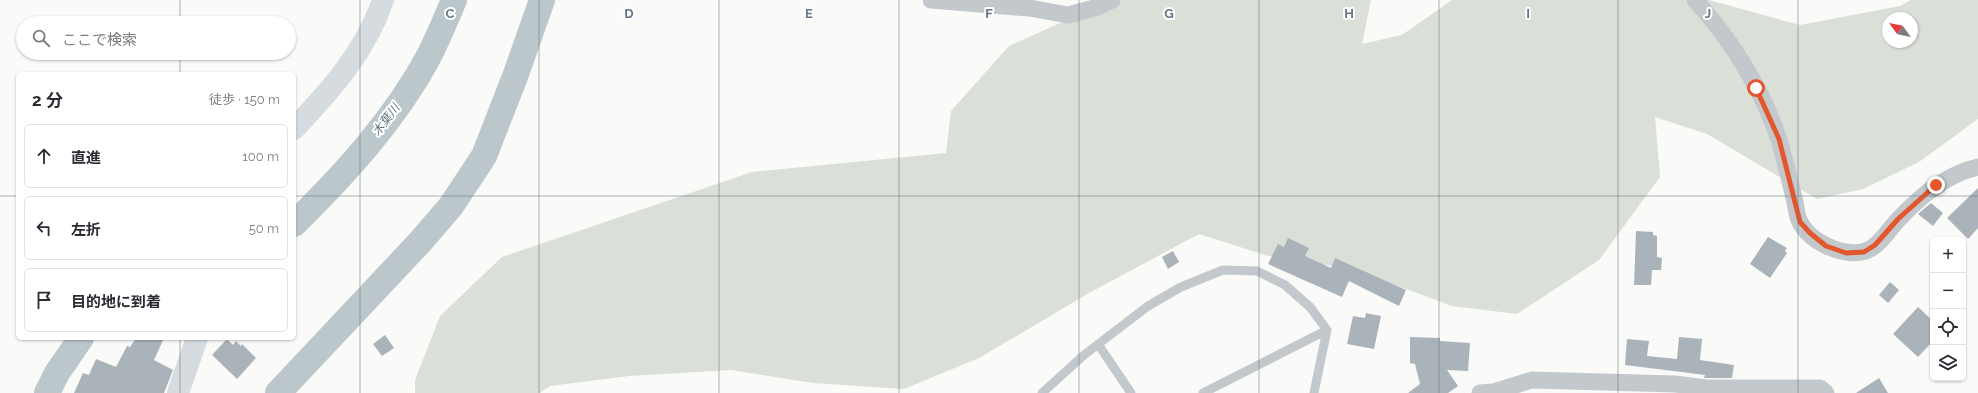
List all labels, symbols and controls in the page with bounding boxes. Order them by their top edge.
text: C [446,6,455,21]
text: D [624,6,634,21]
text: E [805,6,813,21]
text: F [985,6,993,21]
text: G [1164,6,1174,21]
text: H [1344,6,1354,21]
text: I [1526,6,1530,21]
text: J [1705,6,1711,21]
north arrow [1882,12,1918,48]
search box [16,16,296,60]
icon: search [30,27,52,49]
text: ここで検索 [62,31,137,49]
route start [1747,79,1765,97]
text: 2 分 [32,90,63,110]
text: 徒歩 · 150 m [209,92,280,107]
water label: 木葉川 [370,100,404,139]
icon: ahead [33,145,55,167]
text: 直進 [71,149,101,167]
text: 100 m [242,149,279,164]
route end [1927,176,1945,194]
icon: left [33,217,55,239]
text: 左折 [71,221,101,239]
text: 50 m [249,221,279,236]
map controls [1930,237,1966,381]
button: + [1930,237,1966,273]
button: − [1930,273,1966,309]
icon: arrive [33,289,55,311]
text: 目的地に到着 [71,293,161,311]
button: locate [1930,309,1966,345]
button: layers [1930,345,1966,381]

